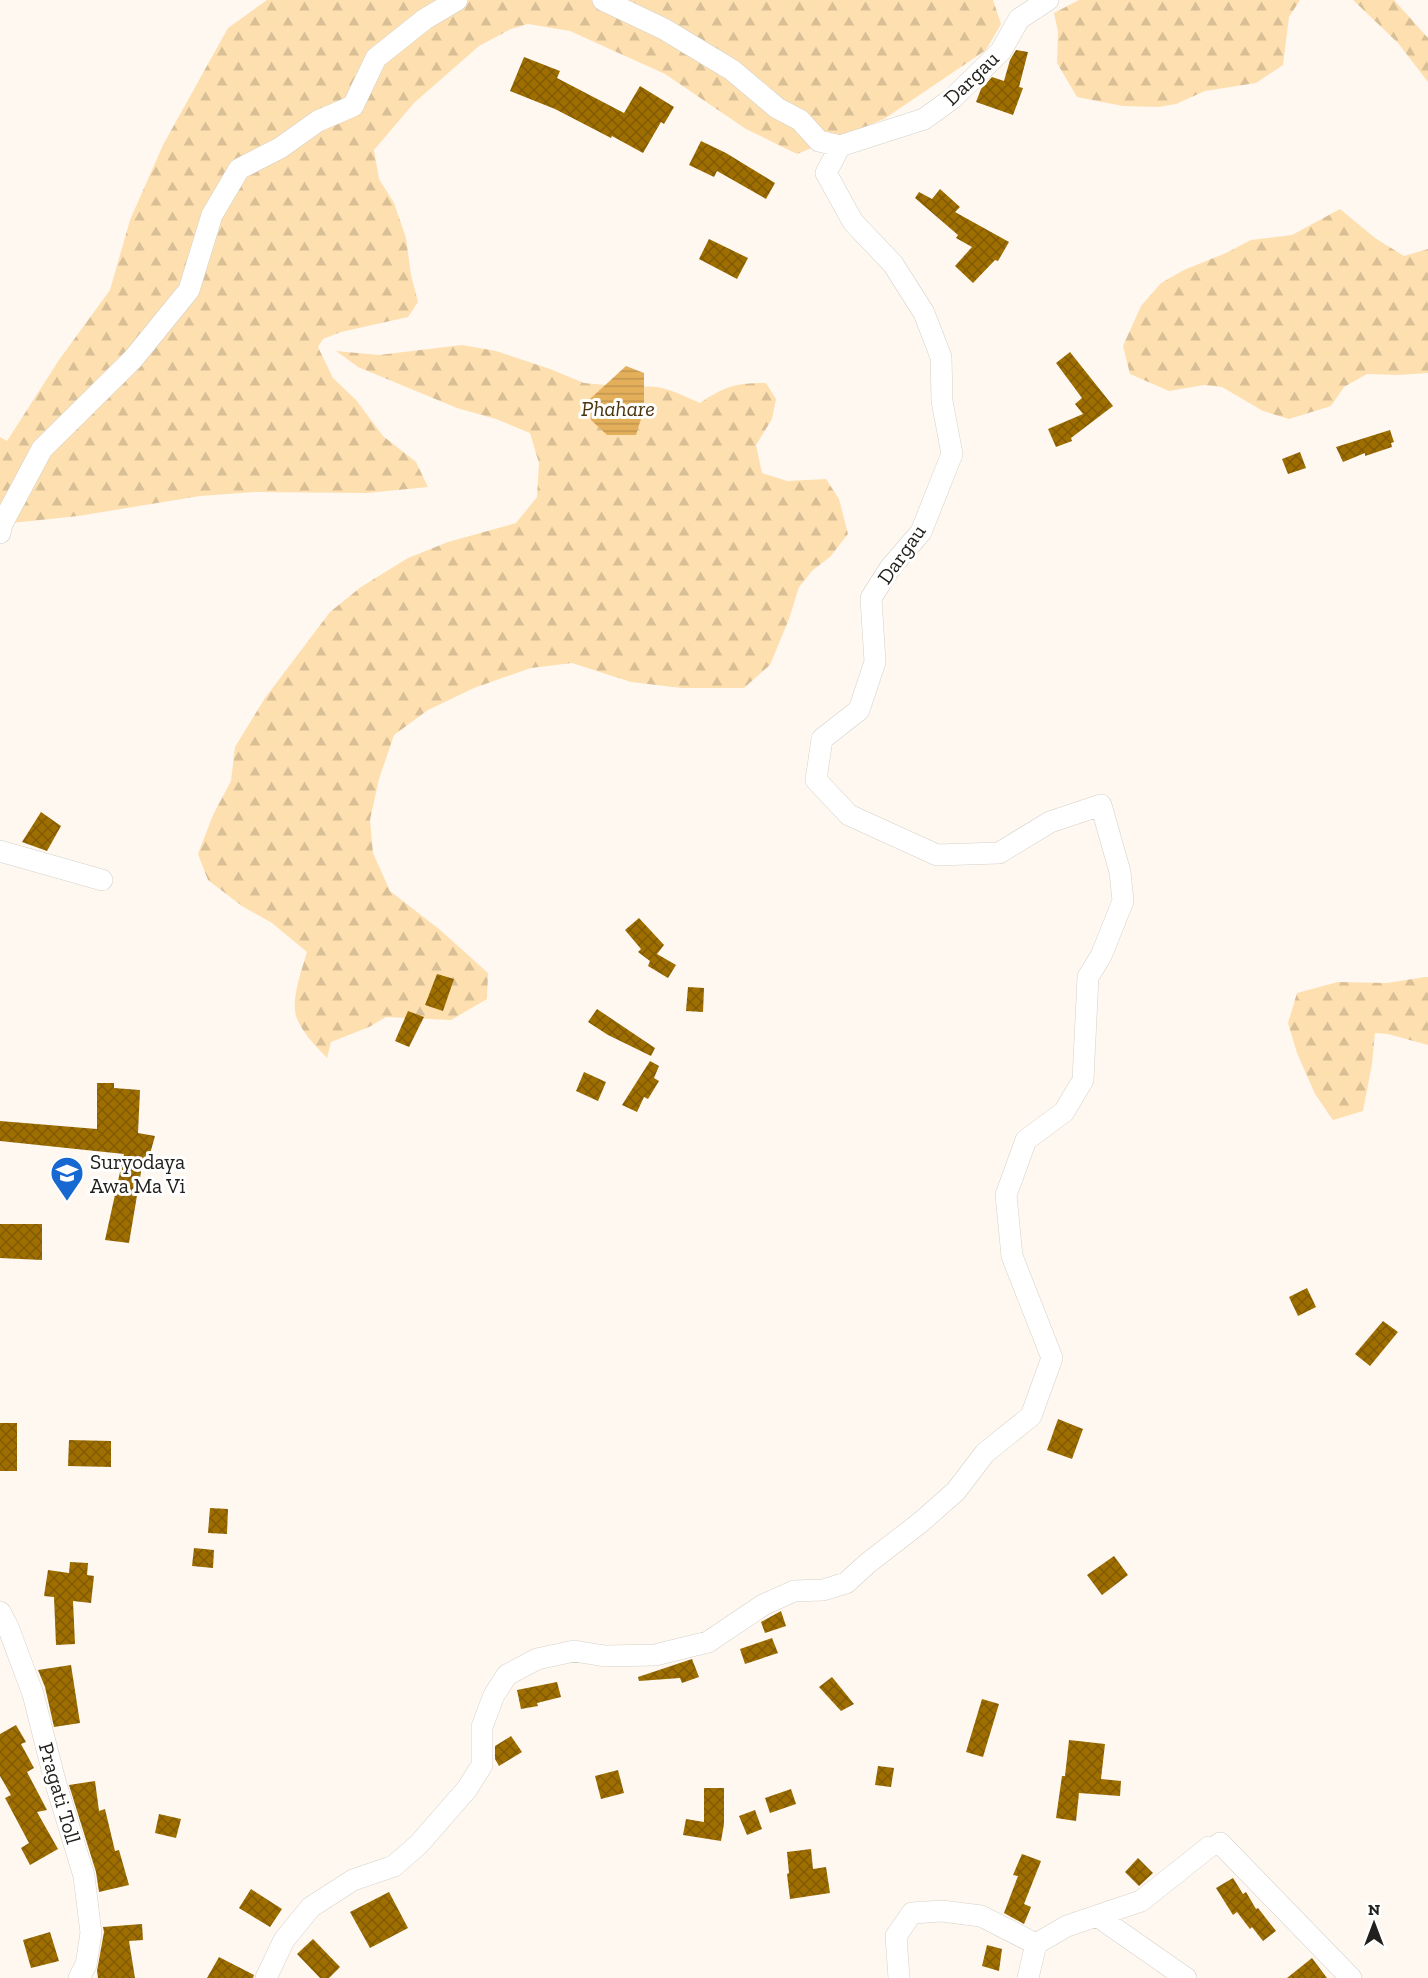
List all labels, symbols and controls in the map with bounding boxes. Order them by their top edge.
street label: Dargau [938,46,1004,110]
water label: Phahare [581,395,655,422]
street label: Dargau [872,519,931,589]
place label: Suryodaya Awa Ma Vi [90,1149,185,1198]
school or university icon: Suryodaya Awa Ma Vi [49,1155,85,1202]
street label: Pragati Toll [34,1739,87,1847]
north arrow [1344,1894,1404,1954]
text: N [1368,1900,1380,1919]

